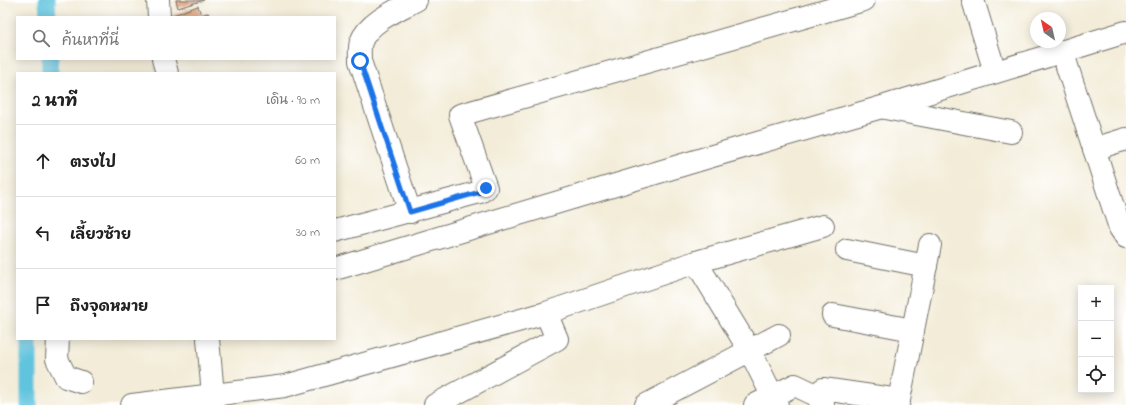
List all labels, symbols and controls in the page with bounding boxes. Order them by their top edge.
north arrow [1030,12,1066,48]
search box [16,16,336,60]
icon: search [30,27,52,49]
text: ค้นหาที่นี่ [62,30,119,52]
route start [351,52,369,70]
text: 2 นาที [32,89,77,114]
text: เดิน · 90 m [266,91,320,110]
icon: ahead [32,150,54,172]
text: 60 m [295,151,320,170]
text: ตรงไป [70,152,116,174]
route end [477,179,495,197]
icon: left [32,222,54,244]
text: 30 m [296,223,320,242]
text: เลี้ยวซ้าย [70,224,131,246]
map controls [1078,285,1114,393]
button: + [1078,285,1114,321]
icon: arrive [32,294,54,316]
text: ถึงจุดหมาย [70,296,148,318]
button: − [1078,321,1114,357]
button: locate [1078,357,1114,393]

